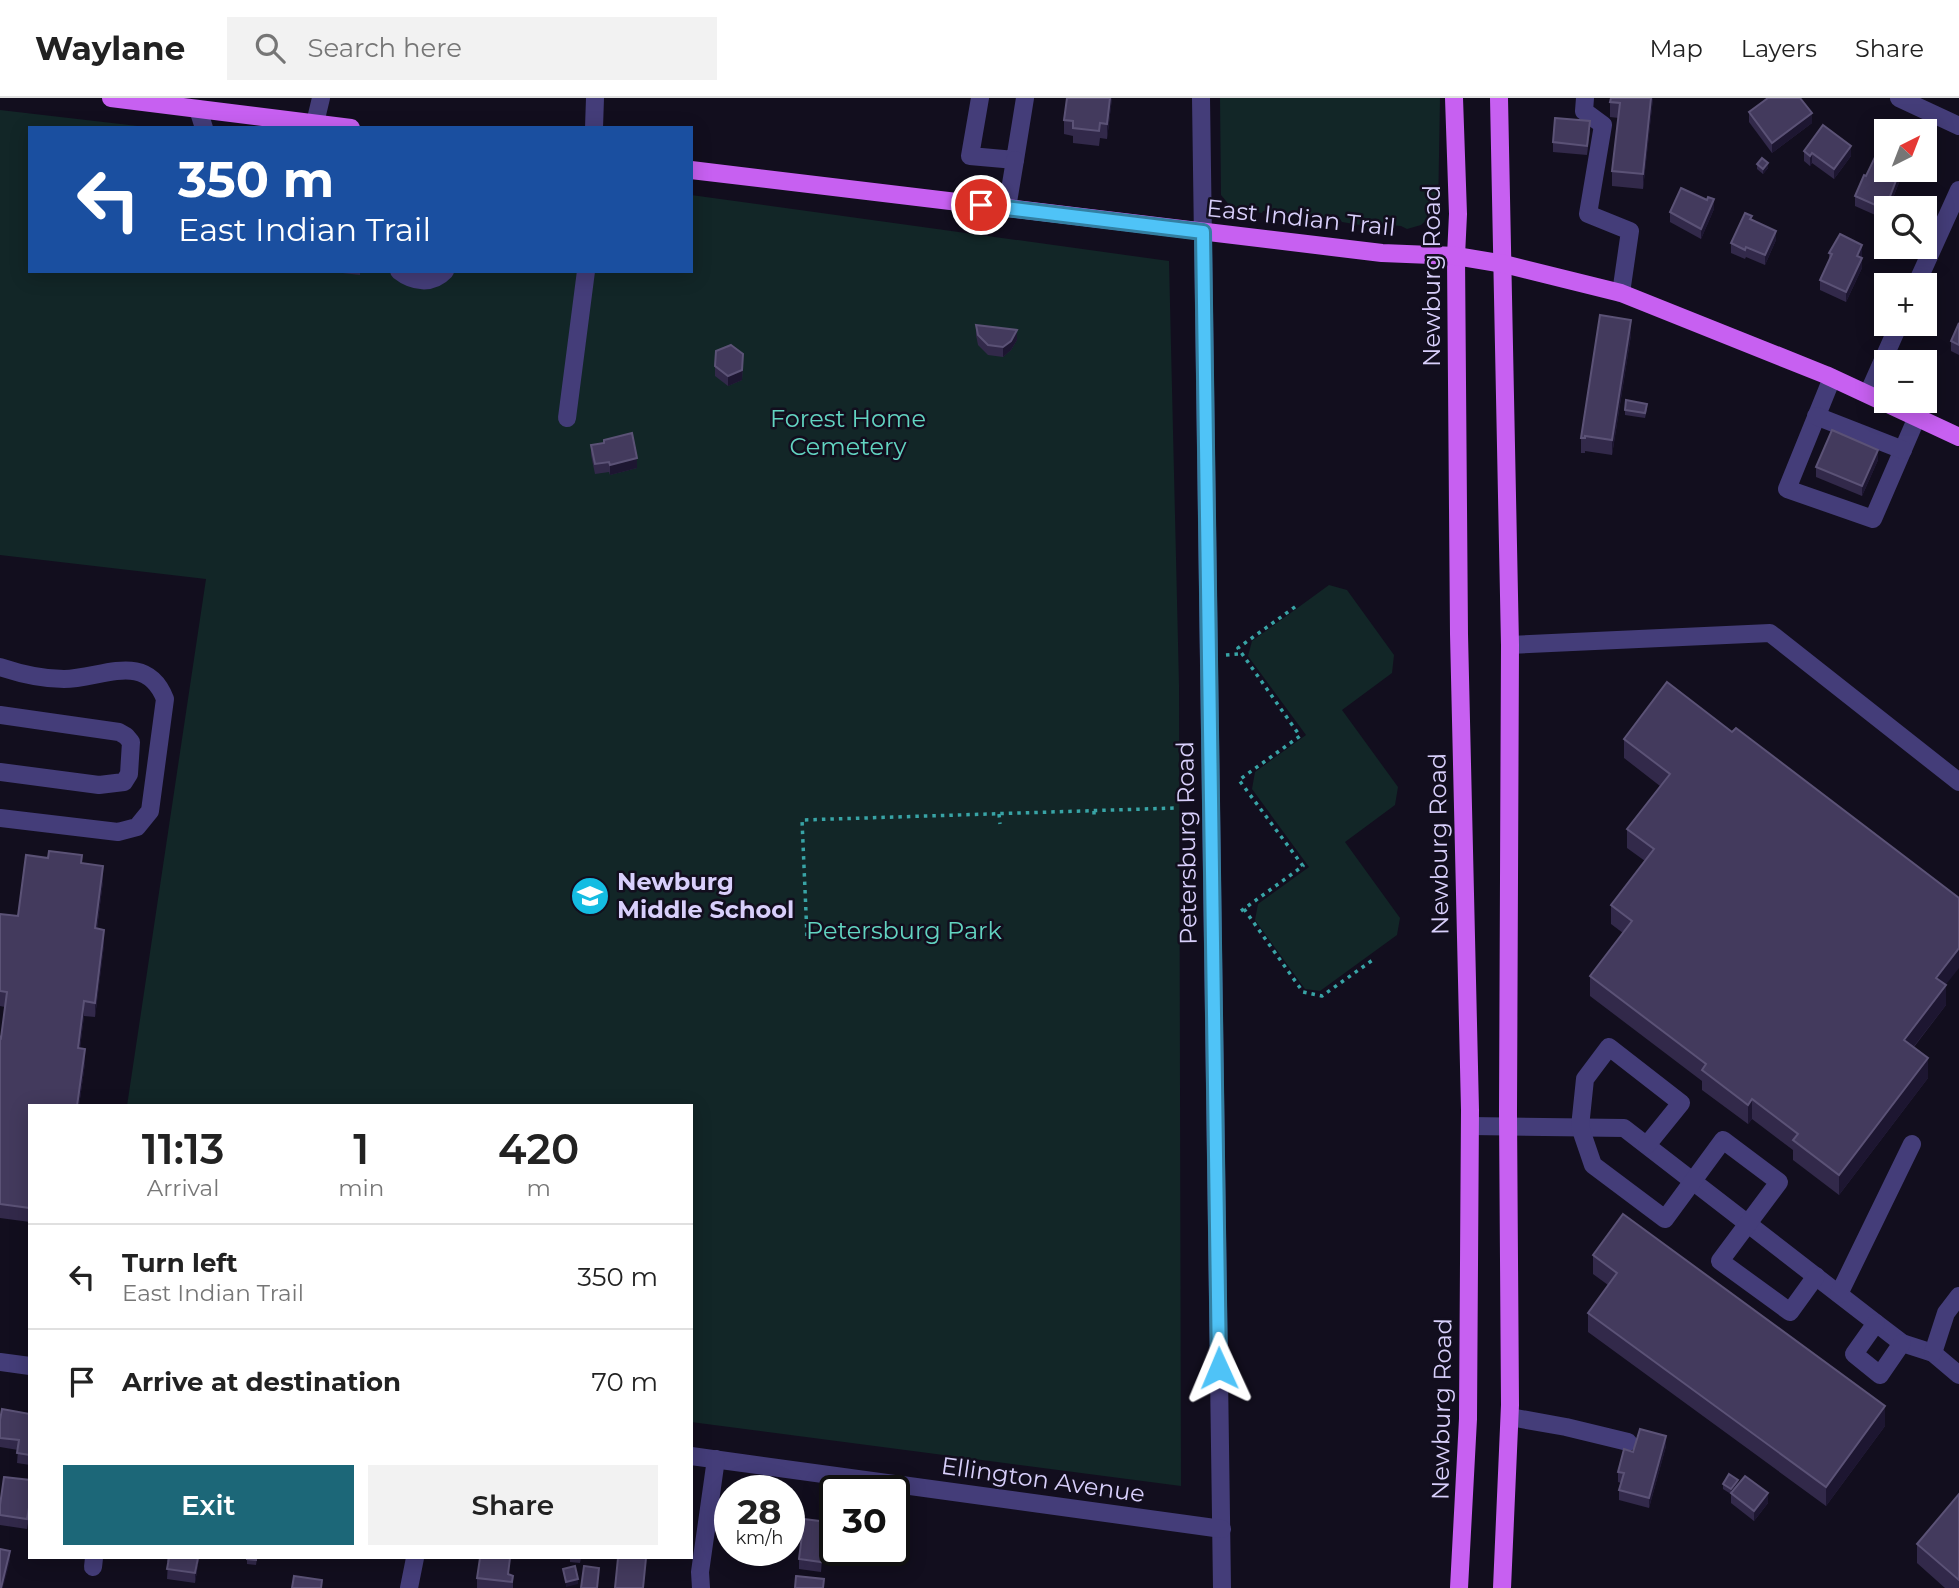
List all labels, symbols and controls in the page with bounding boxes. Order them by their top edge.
search box [227,17,717,80]
text: Waylane [35,28,185,68]
icon: search [251,29,289,67]
text: Search here [307,32,462,64]
text: Map [1649,34,1703,63]
text: Layers [1741,34,1817,63]
text: Share [1855,34,1924,63]
north arrow [1874,119,1937,182]
map controls [1874,119,1937,413]
text: 350 m [178,150,334,209]
icon: left [63,154,154,245]
pin [951,175,1011,235]
street label: Newburg Road [1417,185,1446,367]
icon: arrive [962,186,1000,224]
street label: East Indian Trail [1205,193,1397,242]
button: search [1874,196,1937,259]
text: East Indian Trail [178,210,431,249]
button: + [1874,273,1937,336]
button: − [1874,350,1937,413]
park label: Forest Home Cemetery [770,404,926,461]
street label: Petersburg Road [1170,741,1203,945]
street label: Newburg Road [1422,753,1455,935]
place label: Newburg Middle School [617,867,794,924]
school or university icon: Newburg Middle School [569,875,611,917]
park label: Petersburg Park [806,916,1003,945]
text: 11:13 [142,1123,224,1175]
text: 1 [353,1123,369,1175]
text: 420 [498,1123,579,1175]
text: Arrival [147,1174,219,1202]
text: min [338,1174,384,1202]
text: m [526,1174,551,1202]
text: Turn left [122,1247,238,1279]
icon: left [63,1258,101,1296]
text: 350 m [577,1261,658,1293]
text: East Indian Trail [122,1279,304,1307]
street label: Newburg Road [1425,1318,1458,1500]
position arrow [1182,1331,1256,1405]
icon: arrive [63,1363,101,1401]
text: Arrive at destination [122,1366,401,1398]
text: 70 m [592,1366,658,1398]
street label: Ellington Avenue [939,1451,1147,1508]
button: Exit [63,1465,354,1545]
button: Share [368,1465,658,1545]
speed limit sign: 30 [819,1475,910,1566]
text: 28 [738,1490,781,1533]
text: km/h [735,1527,784,1549]

